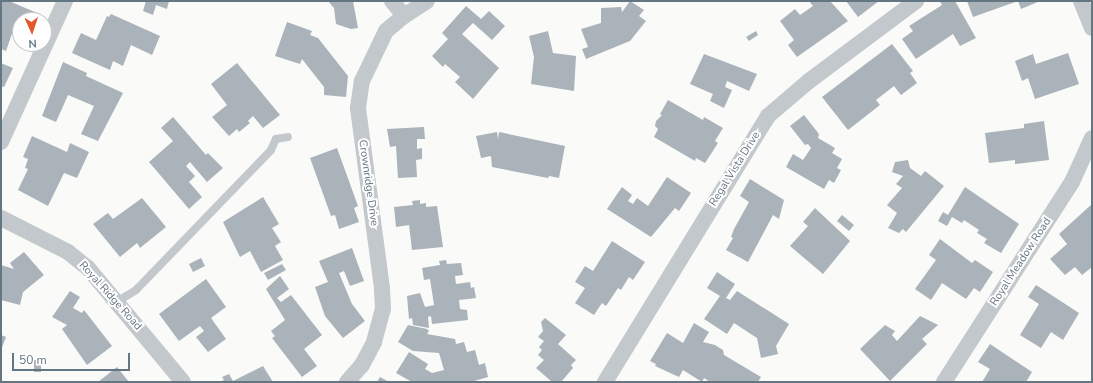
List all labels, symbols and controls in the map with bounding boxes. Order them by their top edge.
north arrow [12,12,52,52]
text: N [28,36,37,51]
street label: Regal Vista Drive [707,129,763,209]
street label: Crownridge Drive [355,139,381,227]
street label: Royal Meadow Road [988,216,1054,308]
street label: Royal Ridge Road [76,259,144,333]
scale bar [14,345,132,371]
text: 50 m [19,352,47,368]

